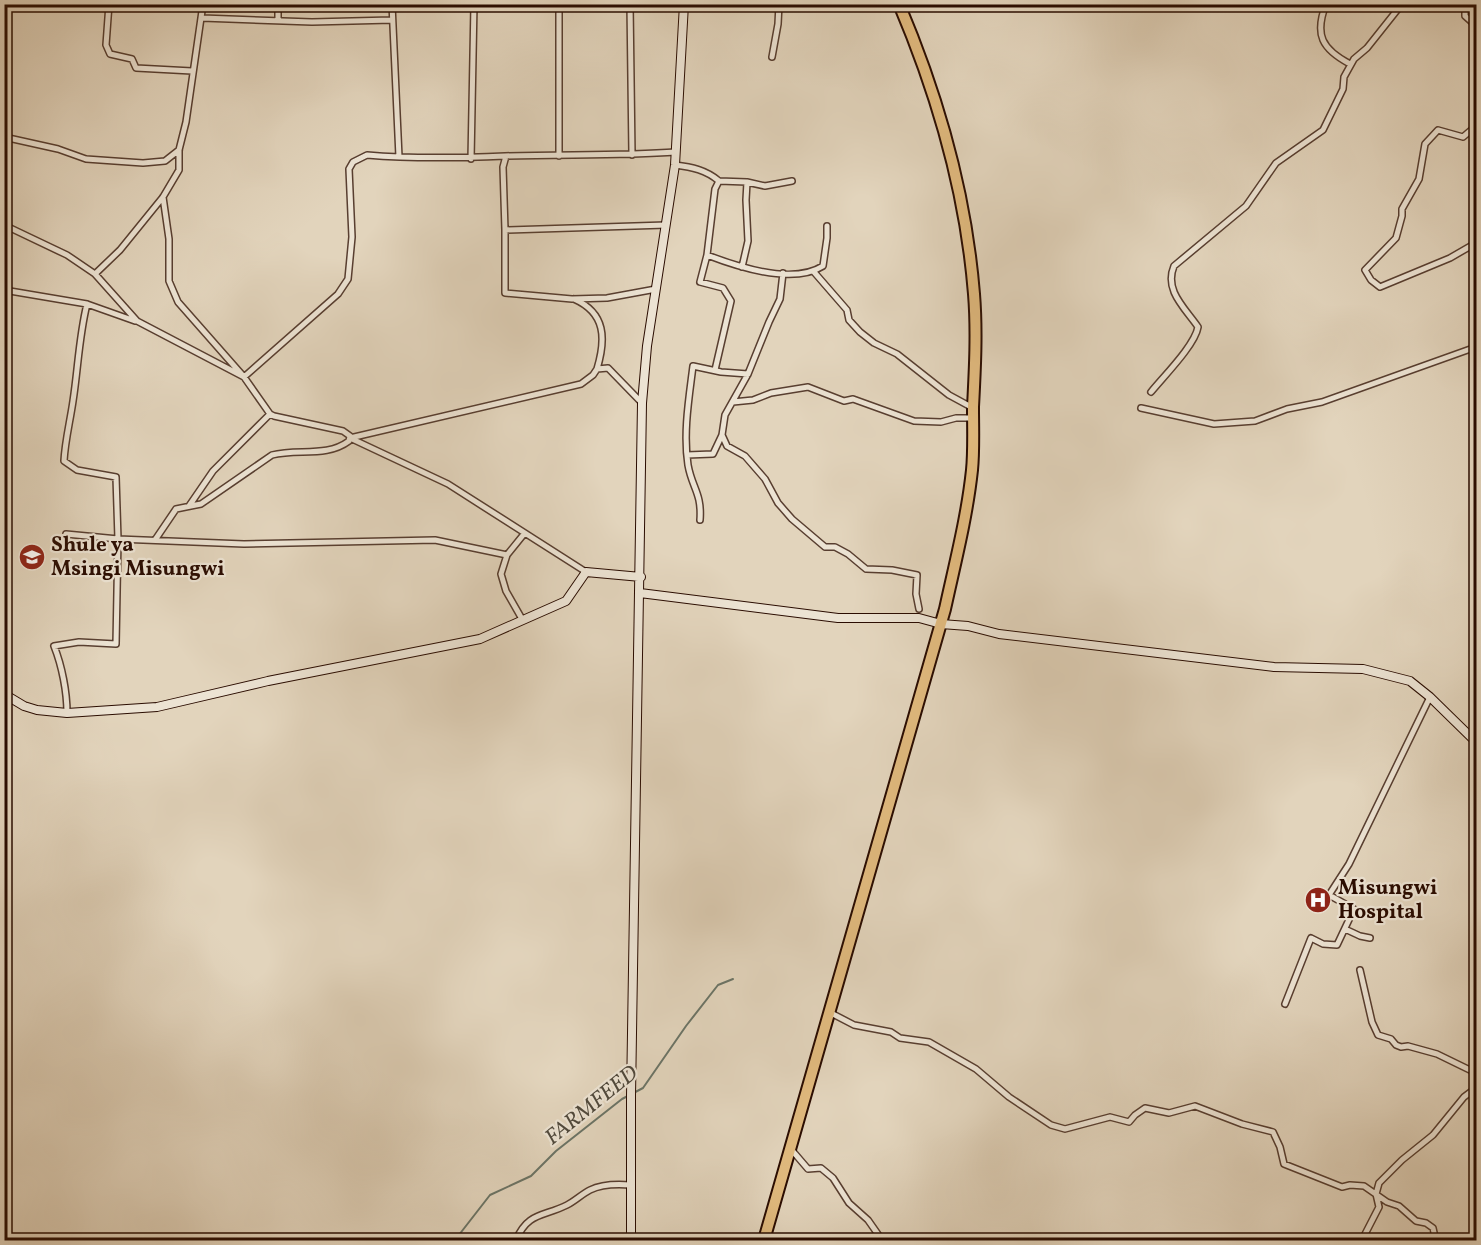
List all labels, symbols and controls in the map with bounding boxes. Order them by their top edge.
place label: Shule ya Msingi Misungwi [51,531,225,584]
school or university icon: Shule ya Msingi Misungwi [17,542,47,572]
place label: Misungwi Hospital [1338,874,1438,927]
hospital icon: Misungwi Hospital [1303,885,1333,915]
water label: FARMFEED [539,1058,646,1153]

